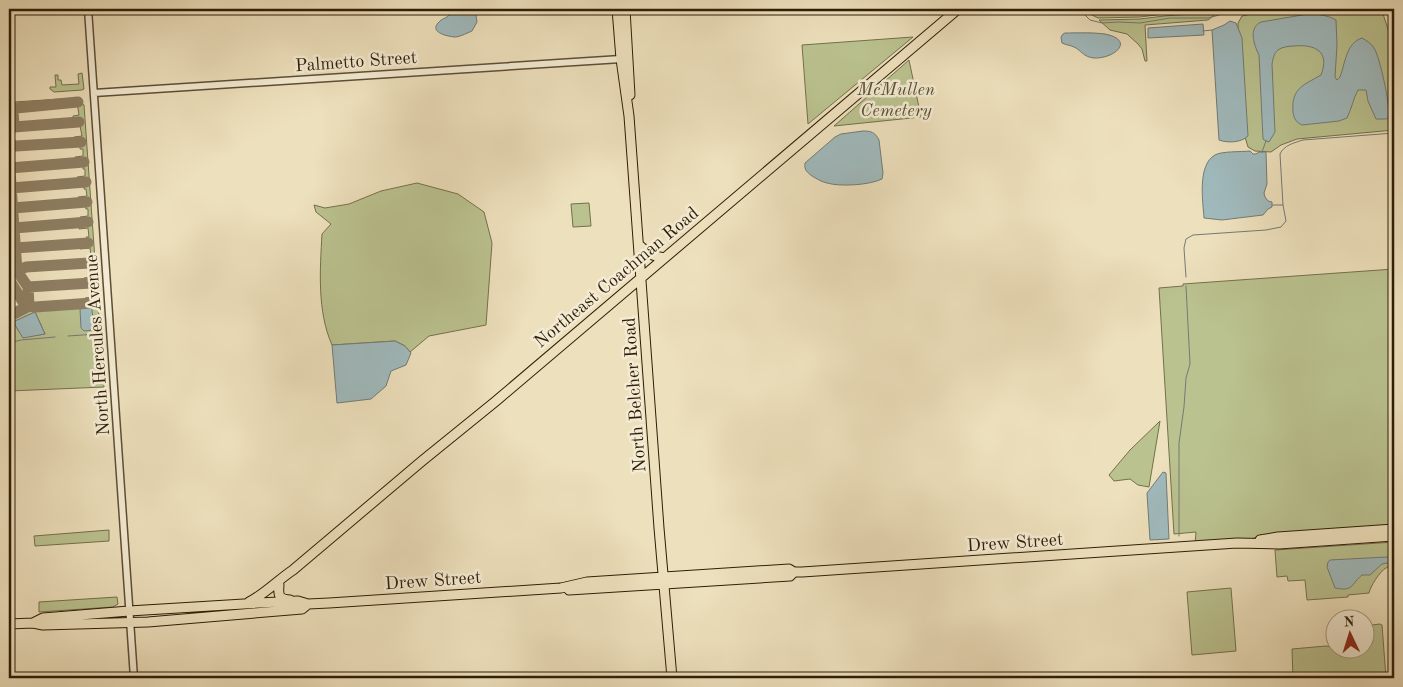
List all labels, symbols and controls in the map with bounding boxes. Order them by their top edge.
street label: Palmetto Street [295,49,418,75]
park label: McMullen Cemetery [856,81,935,120]
street label: Northeast Coachman Road [531,204,702,352]
street label: North Hercules Avenue [83,254,113,436]
street label: North Belcher Road [621,317,649,473]
street label: Drew Street [966,531,1064,555]
street label: Drew Street [384,569,482,593]
north arrow [1326,610,1376,660]
text: N [1343,615,1355,629]

